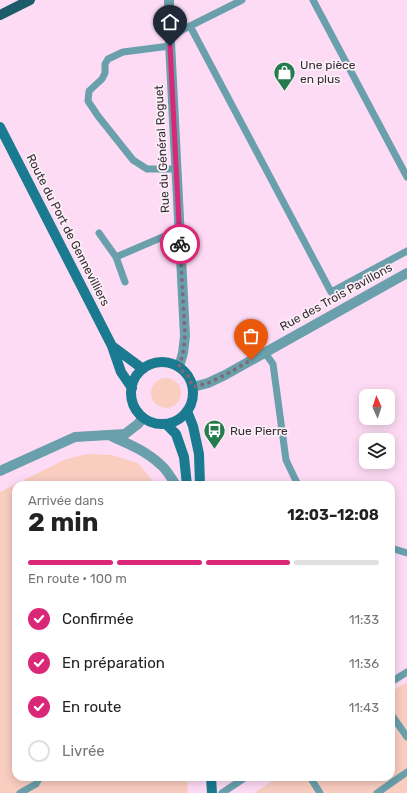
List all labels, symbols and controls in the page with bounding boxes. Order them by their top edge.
pin [153,5,187,46]
icon: home [159,11,181,33]
place label: Une pièce en plus [300,58,356,86]
shop icon: Une pièce en plus [271,59,297,92]
street label: Rue du Général Roguet [152,84,172,213]
street label: Route du Port de Gennevilliers [23,152,113,308]
courier [160,224,200,264]
icon: bike [169,233,191,255]
street label: Rue des Trois Pavillons [277,260,395,334]
pin [234,319,268,360]
icon: bag [240,325,262,347]
north arrow [359,389,395,425]
map controls [359,389,395,469]
bus stop icon: Rue Pierre [201,418,227,451]
place label: Rue Pierre [230,424,288,438]
button: layers [359,433,395,469]
text: Arrivée dans [28,493,104,508]
text: 12:03–12:08 [287,506,379,524]
text: 2 min [28,507,98,538]
text: En route · 100 m [28,571,127,586]
icon: check [28,608,50,630]
text: Confirmée [62,610,134,628]
text: 11:33 [349,612,379,627]
icon: check [28,652,50,674]
text: En préparation [62,654,165,672]
text: 11:36 [349,656,379,671]
icon: check [28,696,50,718]
text: En route [62,698,121,716]
text: 11:43 [349,700,379,715]
text: Livrée [62,742,105,760]

